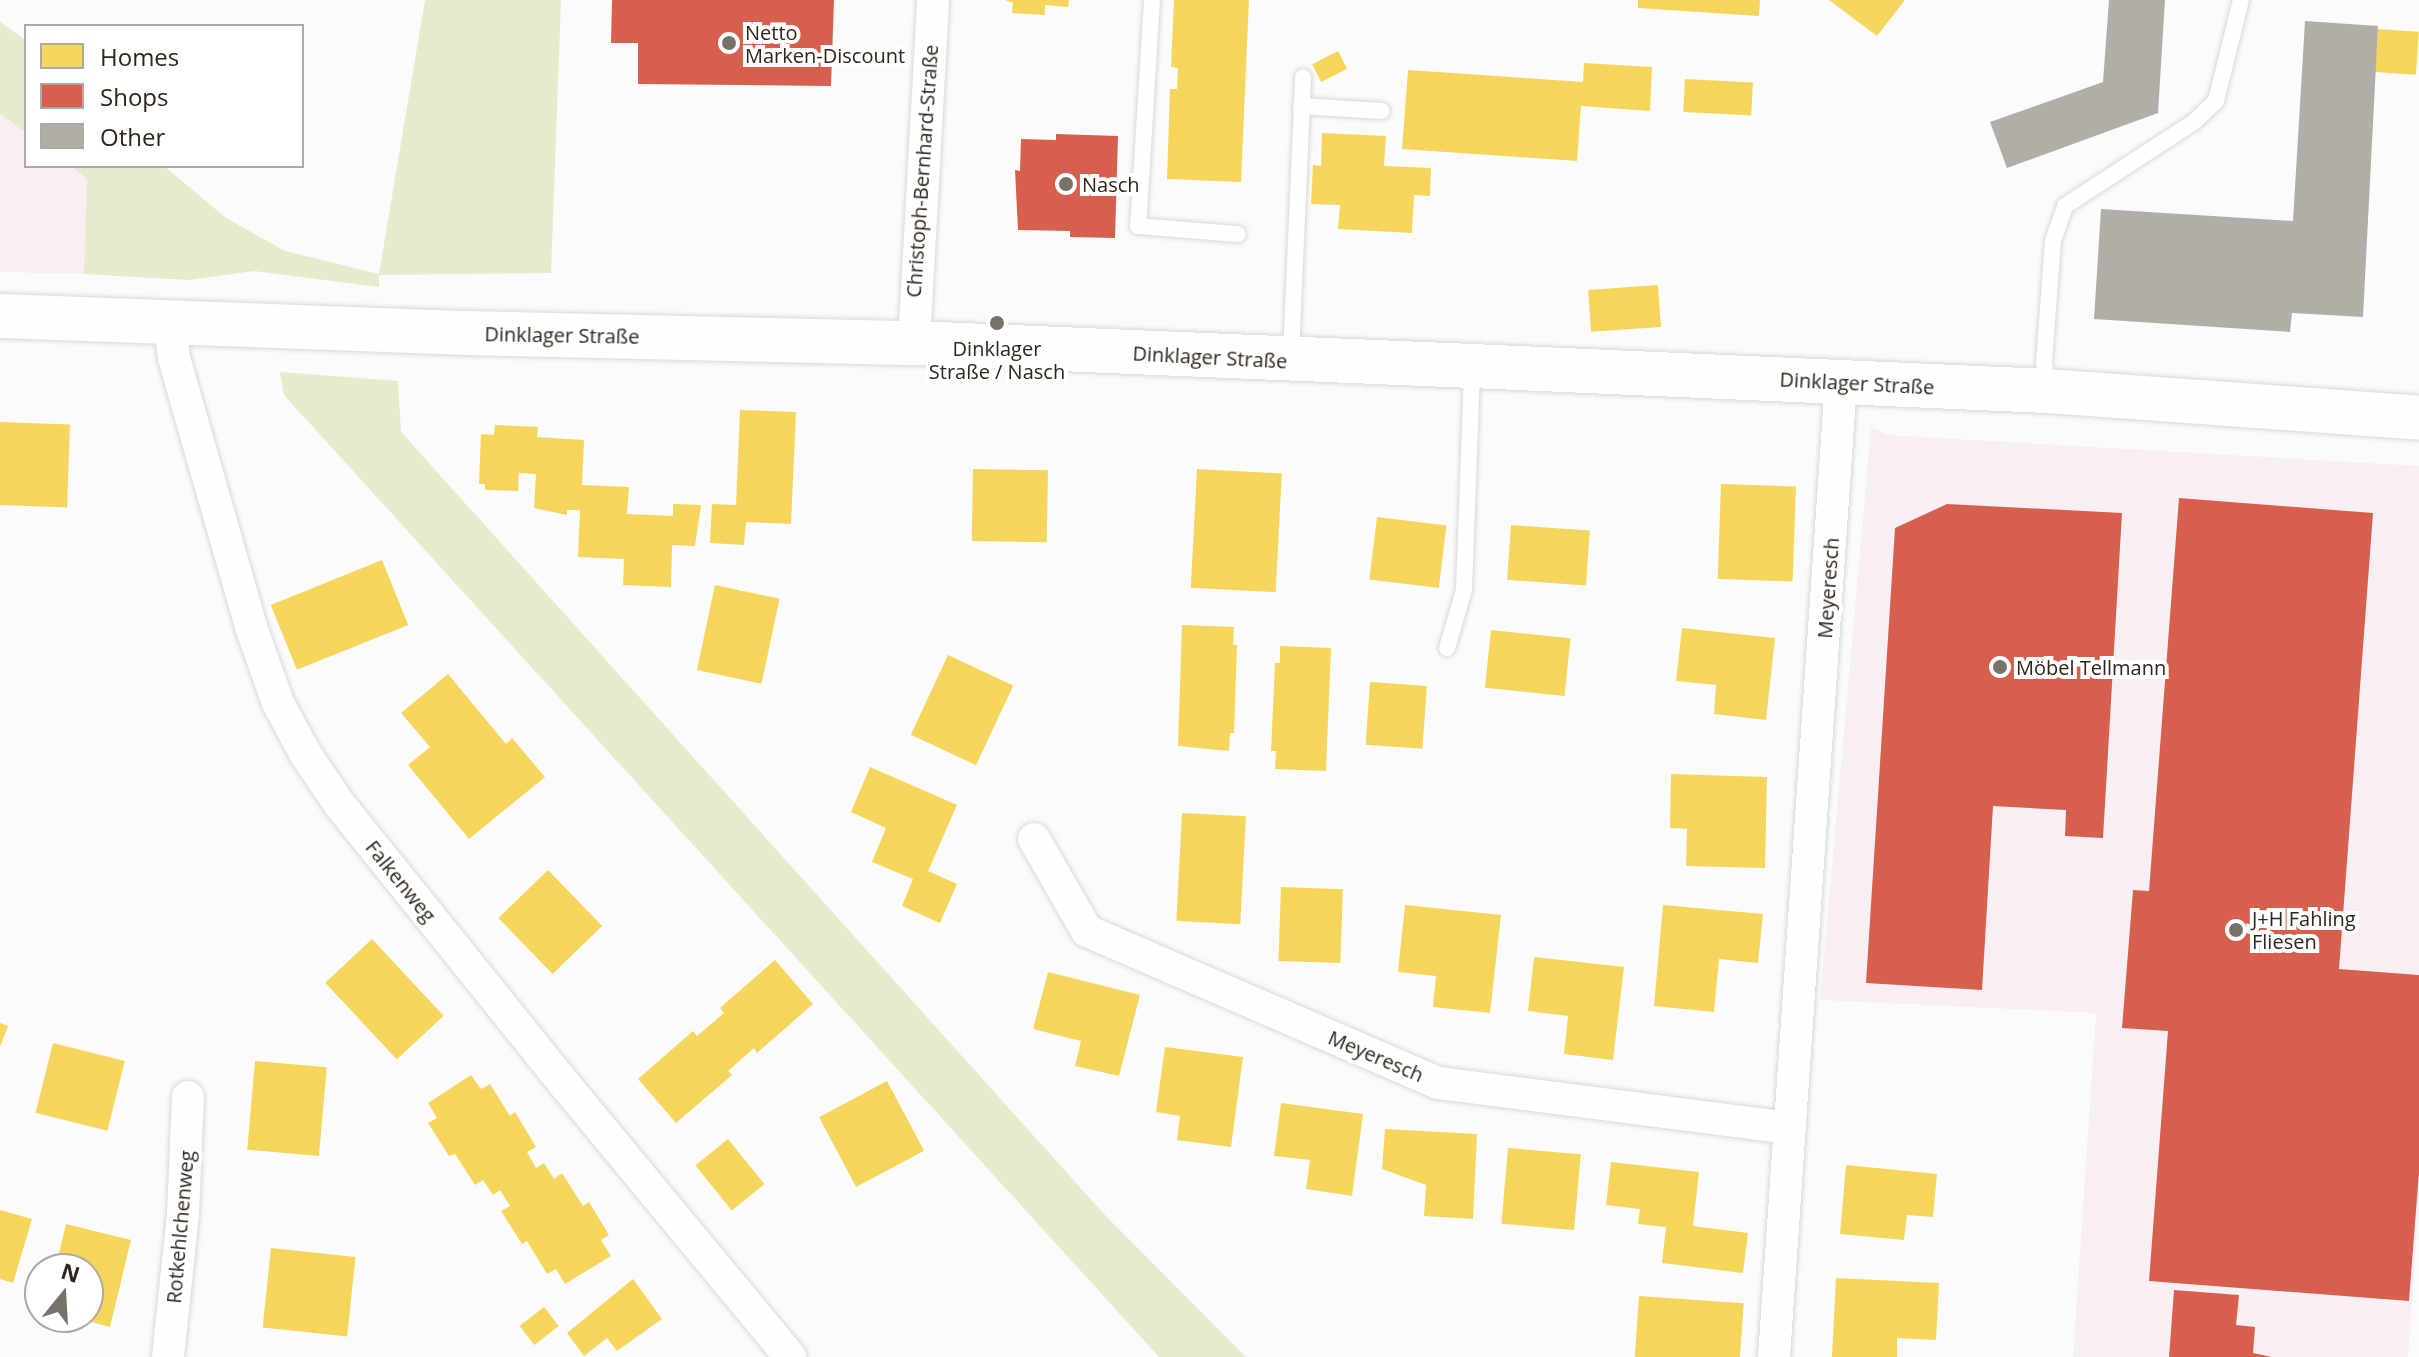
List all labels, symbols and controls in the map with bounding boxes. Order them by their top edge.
place label: Netto Marken-Discount [745,20,905,67]
legend [24,24,304,168]
marker: Netto Marken-Discount [720,34,738,52]
text: Homes [100,40,179,73]
street label: Christoph-Bernhard-Straße [901,44,943,298]
text: Shops [100,80,168,113]
text: Other [100,120,165,153]
place label: Nasch [1082,172,1140,196]
marker: Nasch [1057,175,1075,193]
marker: Dinklager Straße / Nasch [988,314,1006,332]
street label: Dinklager Straße [484,322,640,348]
place label: Dinklager Straße / Nasch [929,336,1065,383]
street label: Dinklager Straße [1132,341,1288,373]
street label: Dinklager Straße [1779,367,1935,399]
street label: Meyeresch [1812,537,1844,639]
place label: Möbel Tellmann [2016,655,2166,679]
marker: Möbel Tellmann [1991,658,2009,676]
street label: Falkenweg [361,835,441,927]
place label: J+H Fahling Fliesen [2252,906,2356,953]
marker: J+H Fahling Fliesen [2227,921,2245,939]
street label: Meyeresch [1325,1025,1427,1087]
street label: Rotkehlchenweg [161,1150,199,1304]
north arrow [24,1253,104,1333]
text: N [58,1255,84,1289]

